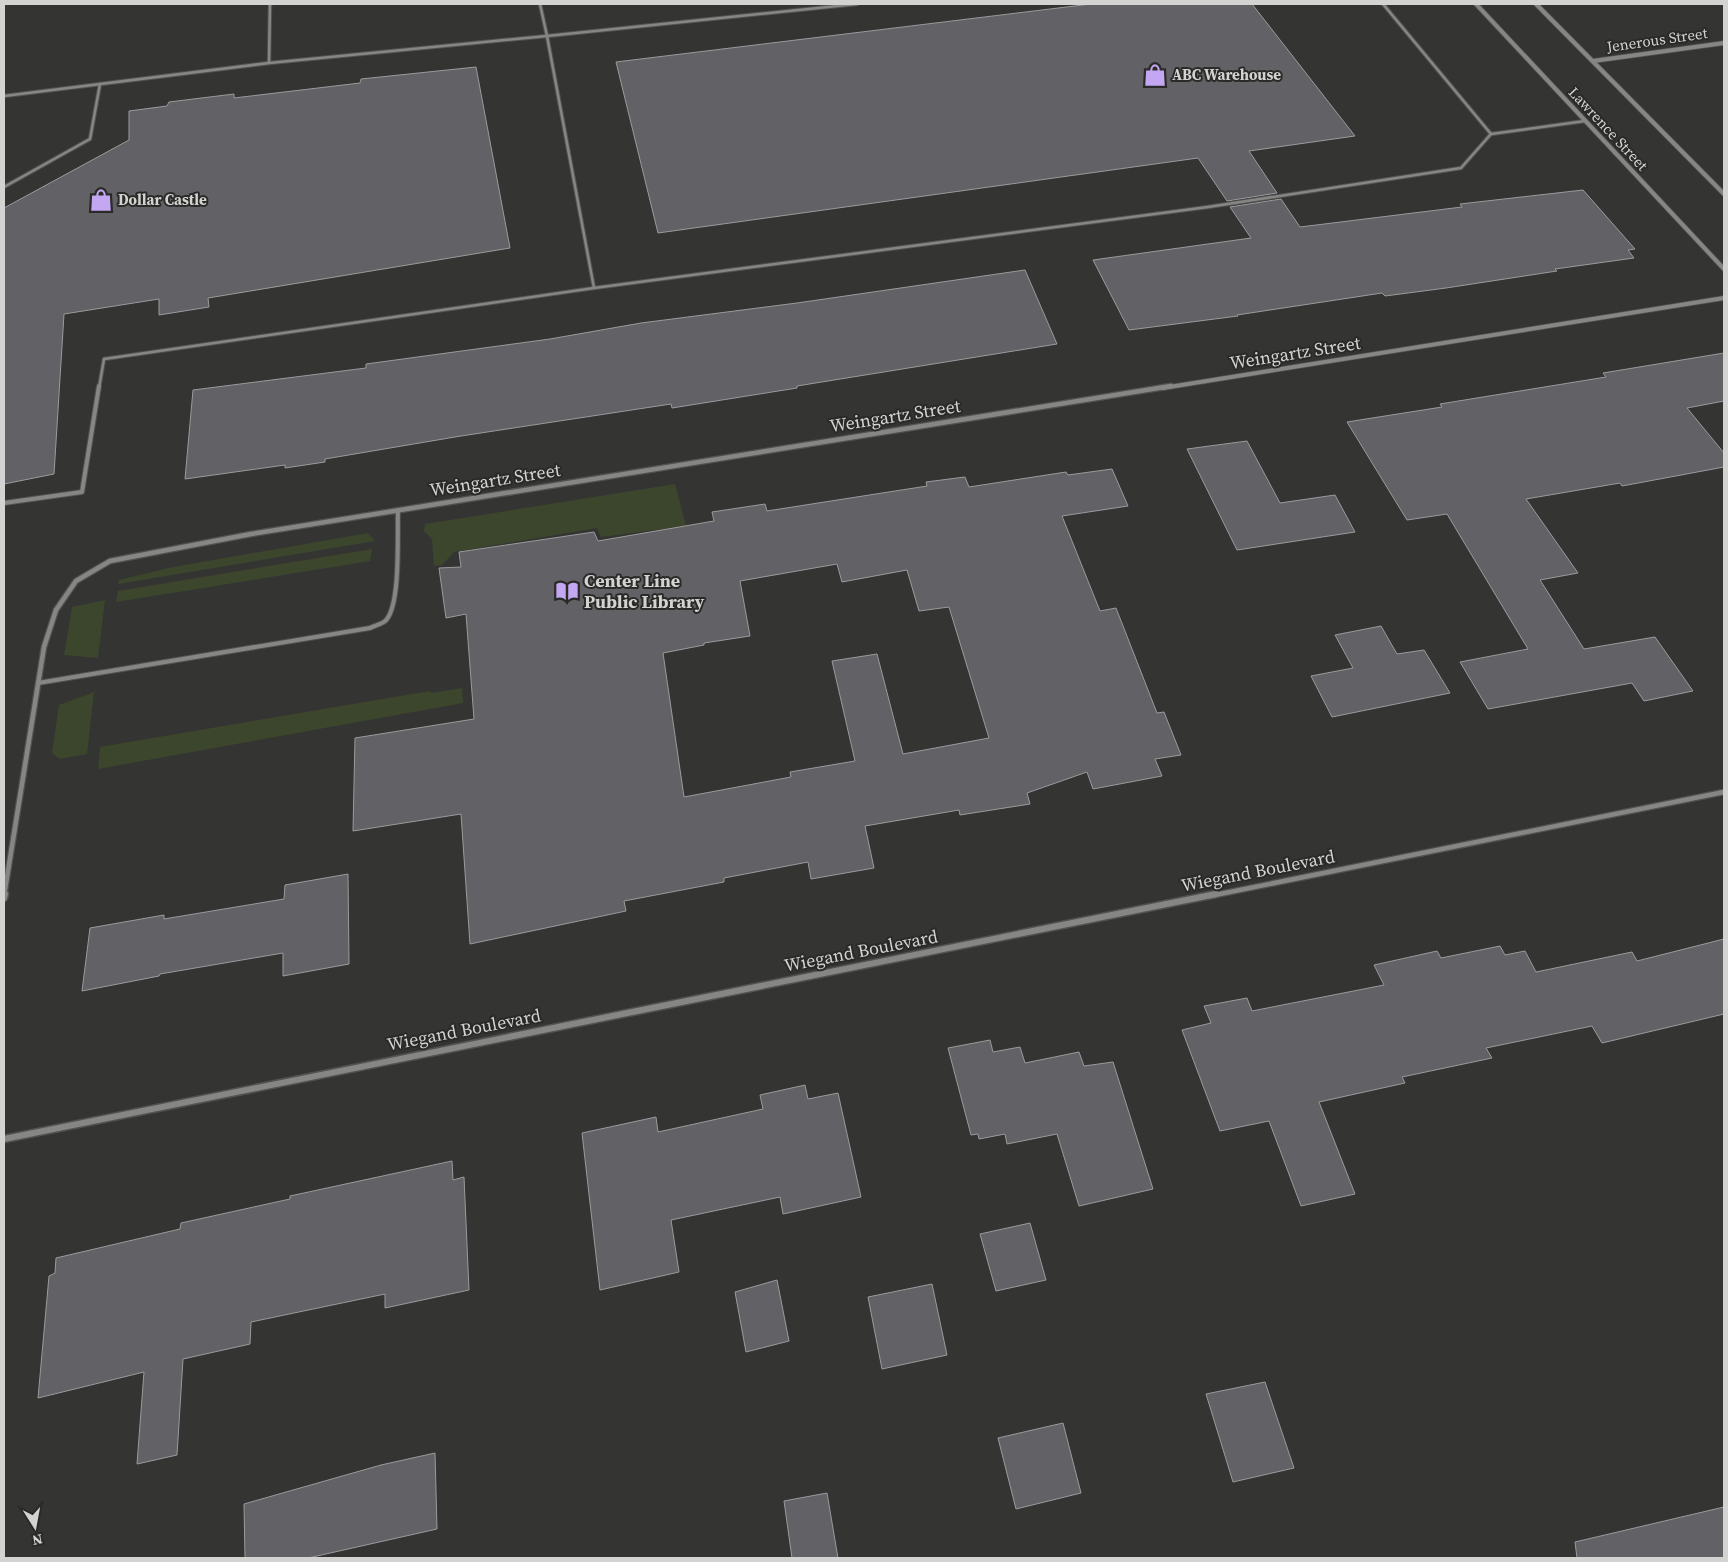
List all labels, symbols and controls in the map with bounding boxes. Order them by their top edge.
street label: Jenerous Street [1604,22,1709,57]
shop icon: ABC Warehouse [1142,62,1168,88]
place label: ABC Warehouse [1172,64,1281,85]
street label: Lawrence Street [1564,82,1653,175]
shop icon: Dollar Castle [88,187,114,213]
place label: Dollar Castle [118,189,207,210]
street label: Weingartz Street [1228,330,1362,375]
street label: Weingartz Street [828,393,962,438]
street label: Weingartz Street [428,457,562,502]
place label: Center Line Public Library [584,568,705,614]
library icon: Center Line Public Library [554,578,580,604]
street label: Wiegand Boulevard [1179,843,1337,898]
street label: Wiegand Boulevard [782,923,940,978]
street label: Wiegand Boulevard [385,1002,543,1057]
north arrow [10,1502,60,1552]
text: N [31,1529,44,1551]

